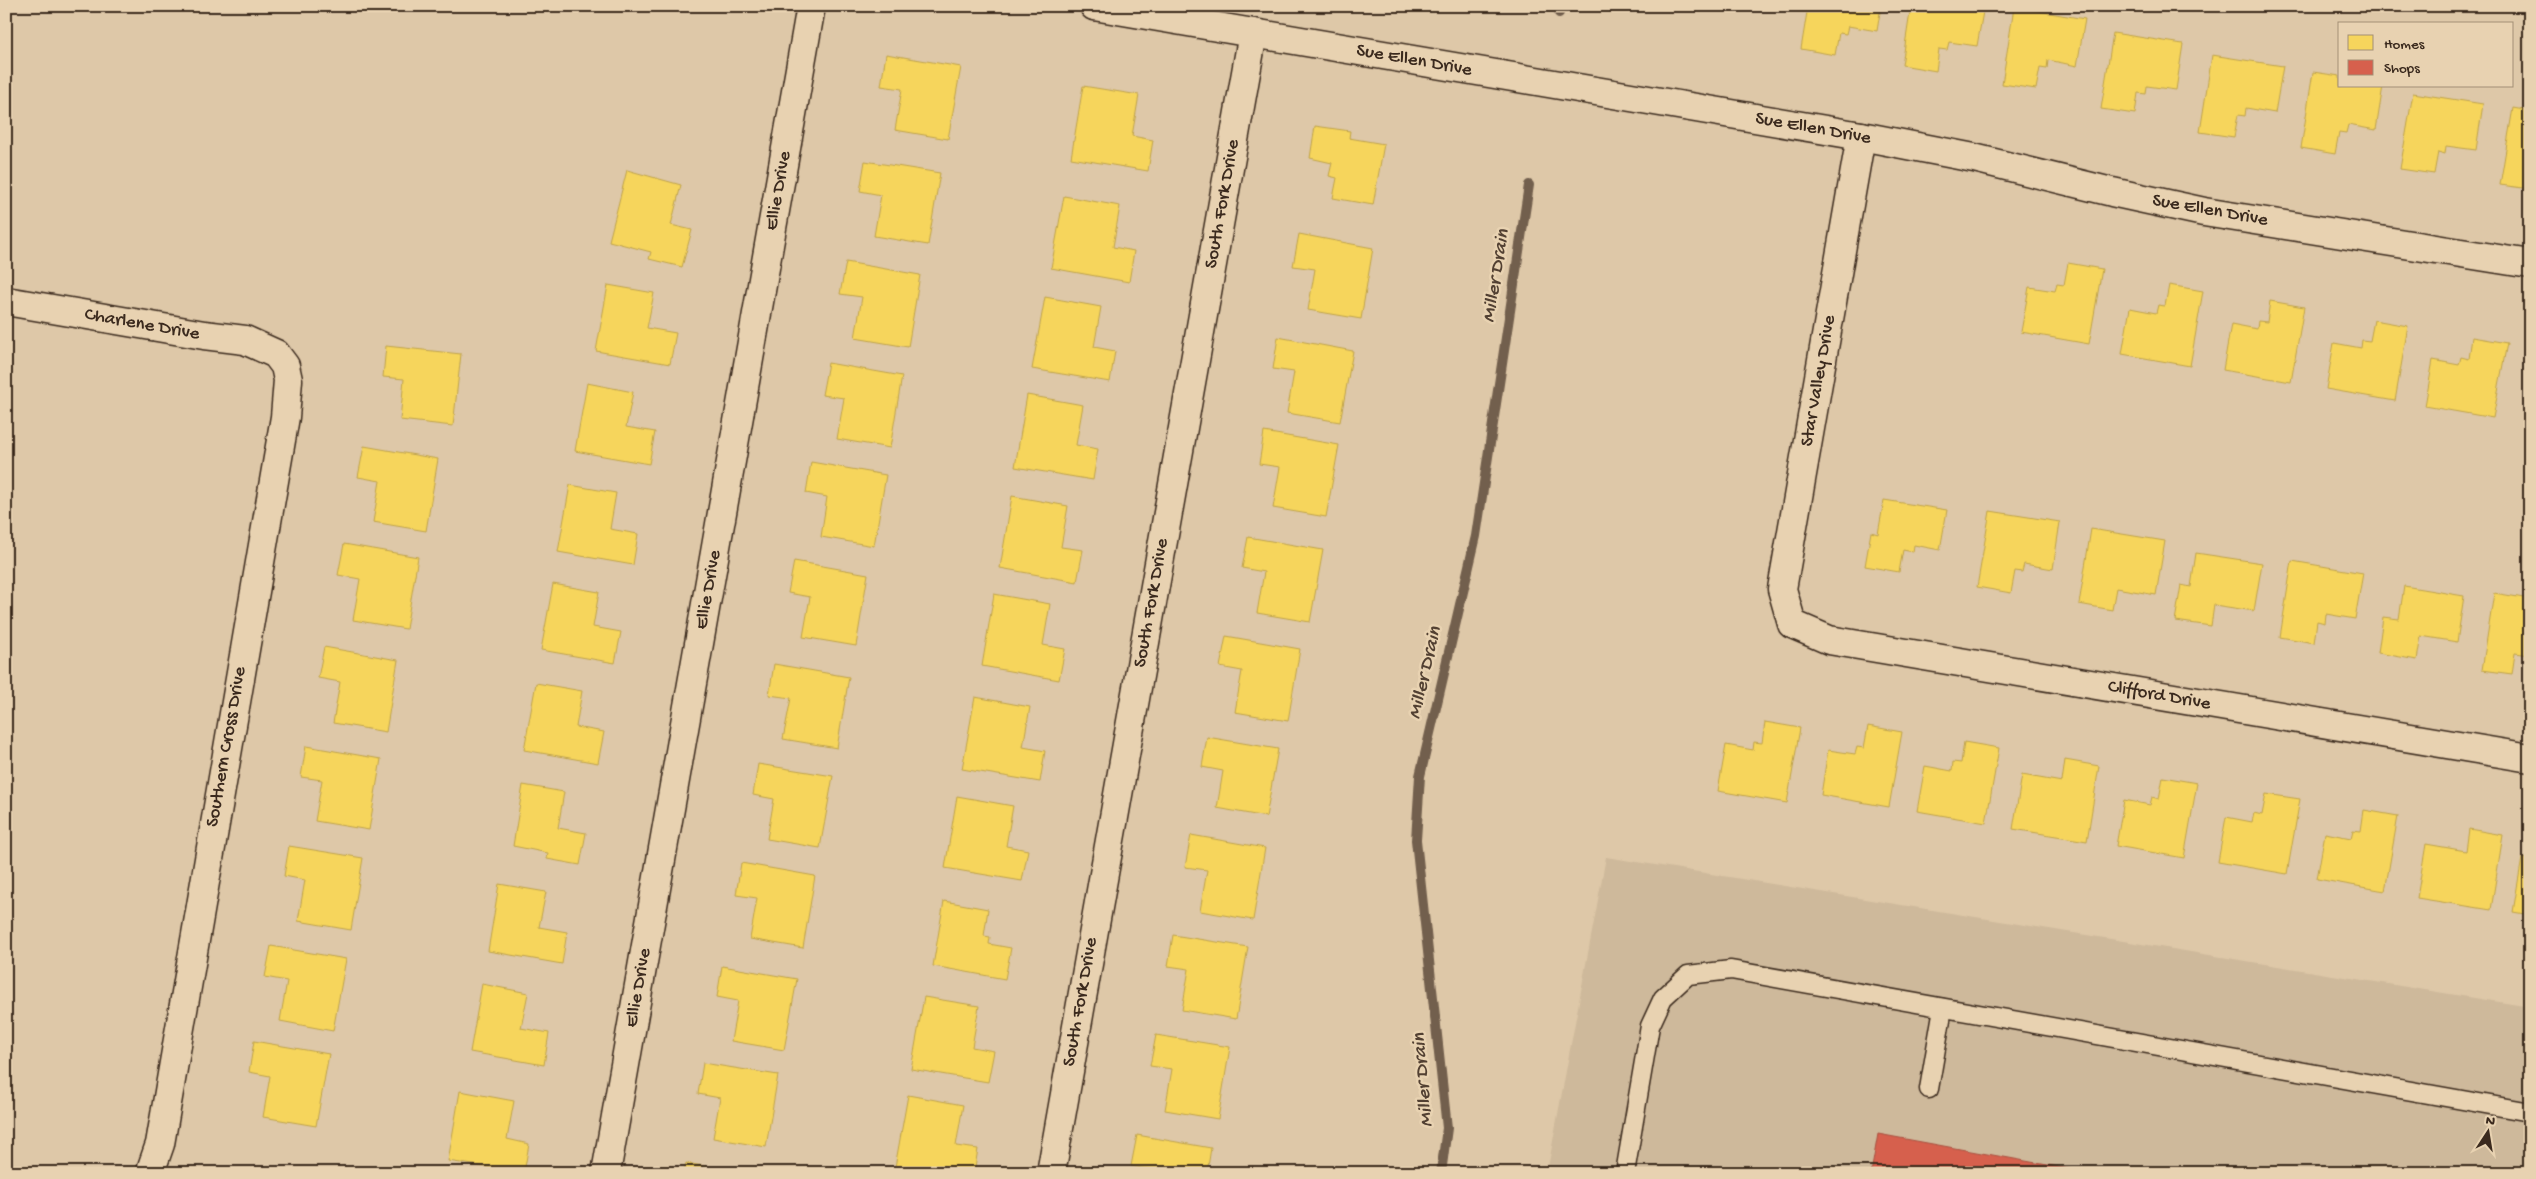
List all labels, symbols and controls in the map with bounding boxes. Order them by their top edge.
legend [2338,22,2514,88]
text: Homes [2384,36,2425,54]
street label: Sue Ellen Drive [1354,40,1474,83]
text: Shops [2384,60,2420,78]
street label: Sue Ellen Drive [1753,108,1873,151]
street label: South Fork Drive [1200,137,1246,270]
street label: Ellie Drive [761,149,797,232]
street label: Sue Ellen Drive [2150,190,2270,233]
water label: Miller Drain [1478,227,1516,324]
street label: Charlene Drive [83,304,202,346]
street label: Star Valley Drive [1796,313,1842,448]
street label: South Fork Drive [1129,536,1175,669]
street label: Ellie Drive [691,548,727,631]
water label: Miller Drain [1404,624,1448,721]
street label: Southern Cross Drive [202,665,252,829]
street label: Clifford Drive [2106,676,2212,716]
street label: South Fork Drive [1058,935,1104,1068]
street label: Ellie Drive [621,946,657,1029]
water label: Miller Drain [1408,1032,1440,1128]
north arrow [2464,1106,2514,1156]
text: N [2484,1112,2496,1131]

